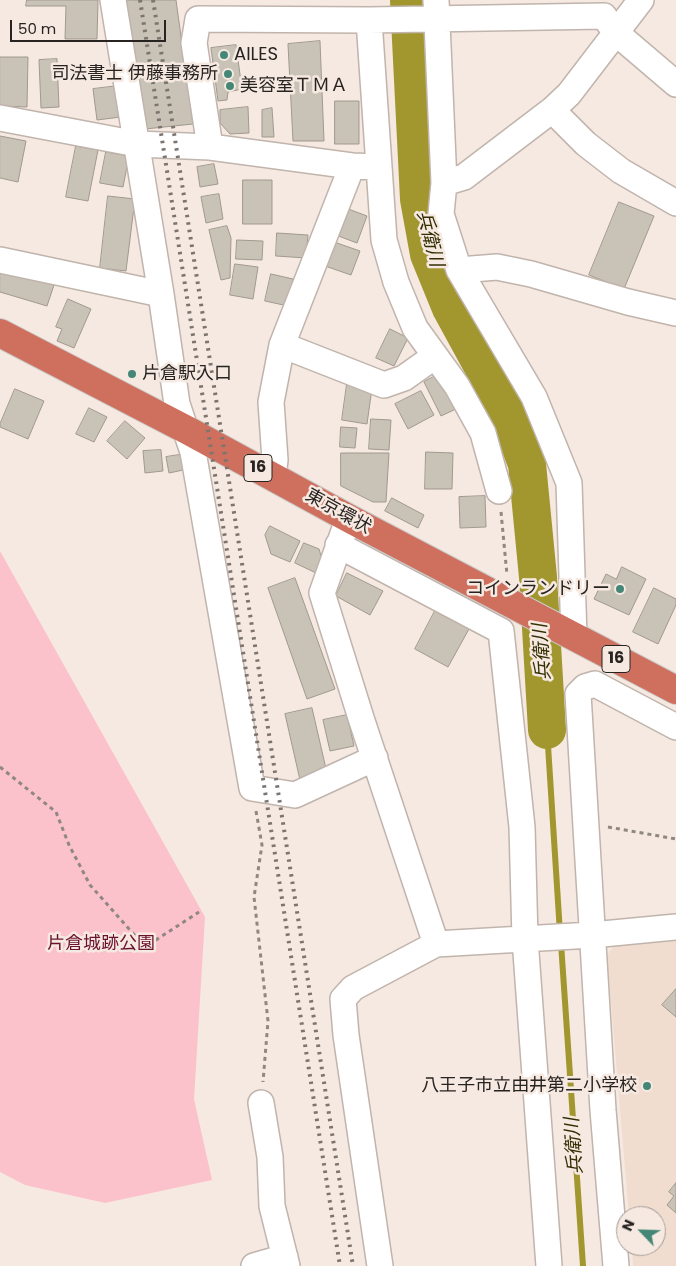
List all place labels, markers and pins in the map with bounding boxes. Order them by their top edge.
place label: AILES [234,44,278,66]
marker: AILES [218,49,230,61]
place label: 司法書士 伊藤事務所 [51,63,218,85]
marker: 司法書士 伊藤事務所 [222,68,234,80]
place label: 美容室ＴＭＡ [240,75,348,97]
marker: 美容室ＴＭＡ [224,80,236,92]
place label: 片倉駅入口 [142,363,232,385]
marker: 片倉駅入口 [126,368,138,380]
place label: コインランドリー [466,578,610,600]
marker: コインランドリー [614,583,626,595]
place label: 八王子市立由井第二小学校 [421,1075,637,1097]
marker: 八王子市立由井第二小学校 [641,1080,653,1092]

